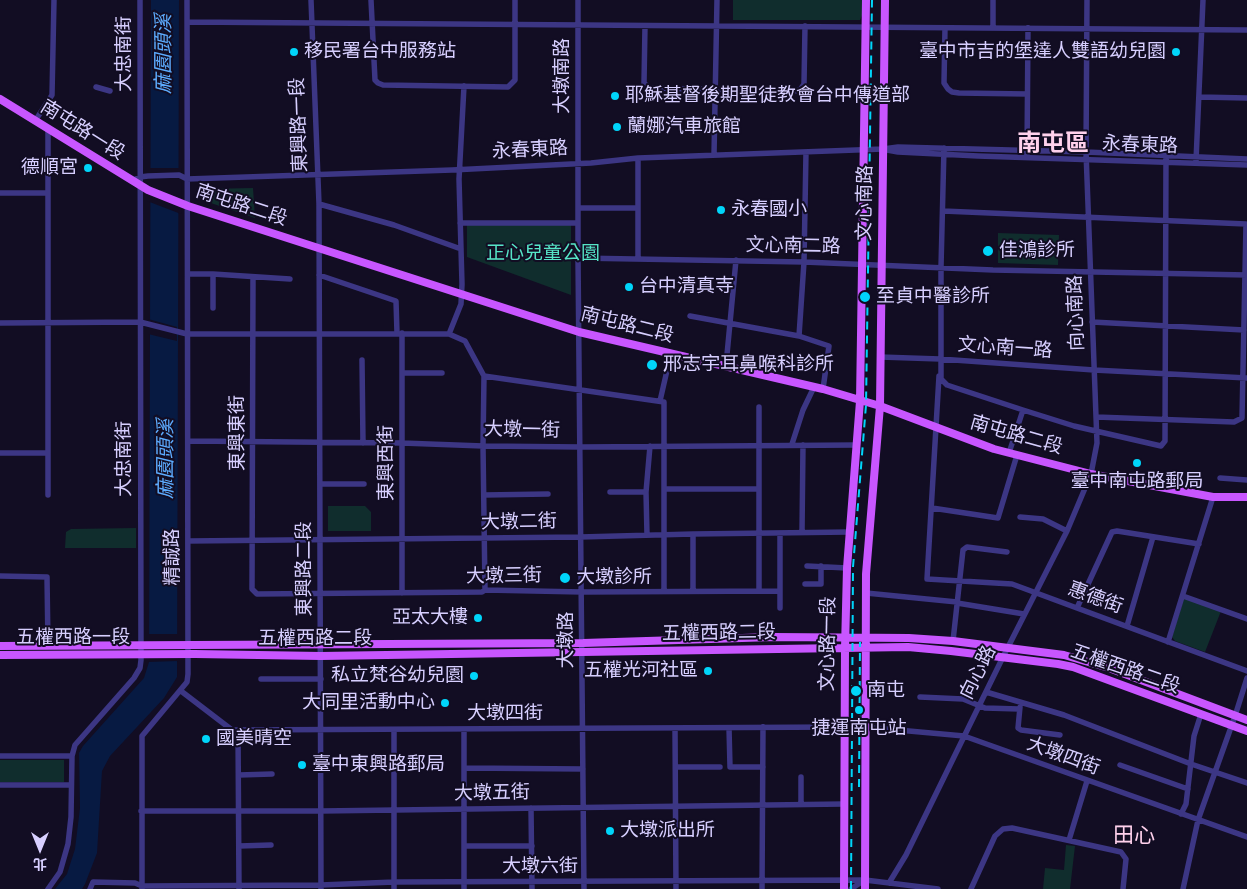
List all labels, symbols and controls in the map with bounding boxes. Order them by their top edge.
water label: 麻園頭溪 [153,14,177,94]
street label: 大忠南街 [114,16,136,92]
street label: 大墩南路 [552,38,574,114]
place label: 移民署台中服務站 [304,41,456,63]
place label: 臺中市吉的堡達人雙語幼兒園 [919,41,1166,63]
marker: 移民署台中服務站 [288,46,300,58]
marker: 臺中市吉的堡達人雙語幼兒園 [1170,46,1182,58]
street label: 東興路一段 [287,77,313,173]
place label: 耶穌基督後期聖徒教會台中傳道部 [625,85,910,107]
marker: 耶穌基督後期聖徒教會台中傳道部 [609,90,621,102]
street label: 南屯路一段 [36,96,128,166]
place label: 蘭娜汽車旅館 [627,116,741,138]
marker: 蘭娜汽車旅館 [611,121,623,133]
district label: 南屯區 [1017,131,1089,159]
street label: 永春東路 [1102,133,1178,159]
street label: 永春東路 [491,138,569,164]
place label: 德順宮 [21,157,78,179]
marker: 德順宮 [82,162,94,174]
street label: 文心南路 [854,165,878,241]
street label: 南屯路二段 [192,180,290,232]
place label: 永春國小 [731,199,807,221]
marker: 永春國小 [715,204,727,216]
street label: 文心南二路 [745,235,841,259]
place label: 佳鴻診所 [999,240,1075,262]
park label: 正心兒童公園 [486,243,600,265]
marker: 佳鴻診所 [981,244,995,258]
street label: 向心南路 [1064,275,1090,351]
place label: 台中清真寺 [639,276,734,298]
marker: 台中清真寺 [623,281,635,293]
place label: 至貞中醫診所 [876,286,990,308]
marker: 至貞中醫診所 [858,290,872,304]
street label: 南屯路二段 [578,303,676,349]
street label: 文心南一路 [957,334,1053,364]
place label: 邢志宇耳鼻喉科診所 [663,354,834,376]
marker: 邢志宇耳鼻喉科診所 [645,358,659,372]
street label: 東興東街 [227,395,249,471]
street label: 南屯路二段 [967,412,1065,460]
water label: 麻園頭溪 [155,419,179,499]
street label: 大墩一街 [484,419,560,443]
street label: 大忠南街 [114,421,136,497]
street label: 東興西街 [376,425,398,501]
marker: 臺中南屯路郵局 [1131,457,1143,469]
place label: 臺中南屯路郵局 [1071,471,1203,493]
street label: 大墩二街 [481,511,557,535]
street label: 東興路二段 [294,522,316,616]
street label: 精誠路 [162,529,184,585]
street label: 大墩三街 [466,565,542,589]
place label: 大墩診所 [576,567,652,589]
marker: 大墩診所 [558,571,572,585]
street label: 惠德街 [1064,579,1126,619]
street label: 文心路一段 [817,596,841,692]
place label: 亞太大樓 [392,607,468,629]
marker: 亞太大樓 [472,612,484,624]
street label: 大墩路 [556,612,578,668]
street label: 五權西路二段 [662,622,776,646]
street label: 五權西路一段 [16,627,130,649]
street label: 五權西路二段 [258,628,372,650]
street label: 五權西路二段 [1067,641,1183,699]
street label: 向心路 [956,642,1002,704]
place label: 五權光河社區 [584,660,698,682]
place label: 私立梵谷幼兒園 [331,665,464,687]
marker: 五權光河社區 [702,665,714,677]
marker: 私立梵谷幼兒園 [468,670,480,682]
place label: 南屯 [867,680,905,702]
marker: 南屯 [849,684,863,698]
place label: 大同里活動中心 [302,692,435,714]
marker: 大同里活動中心 [439,697,451,709]
street label: 大墩四街 [467,703,543,725]
marker: 捷運南屯站 [853,704,865,716]
place label: 捷運南屯站 [812,718,906,740]
place label: 國美晴空 [216,728,292,750]
marker: 國美晴空 [200,733,212,745]
street label: 大墩四街 [1023,733,1103,781]
place label: 臺中東興路郵局 [312,754,445,776]
marker: 臺中東興路郵局 [296,759,308,771]
street label: 大墩五街 [454,782,530,806]
place label: 大墩派出所 [620,820,715,842]
north arrow [15,824,65,874]
district label: 田心 [1113,824,1155,850]
marker: 大墩派出所 [604,825,616,837]
text: 北 [33,854,47,874]
street label: 大墩六街 [502,856,578,878]

